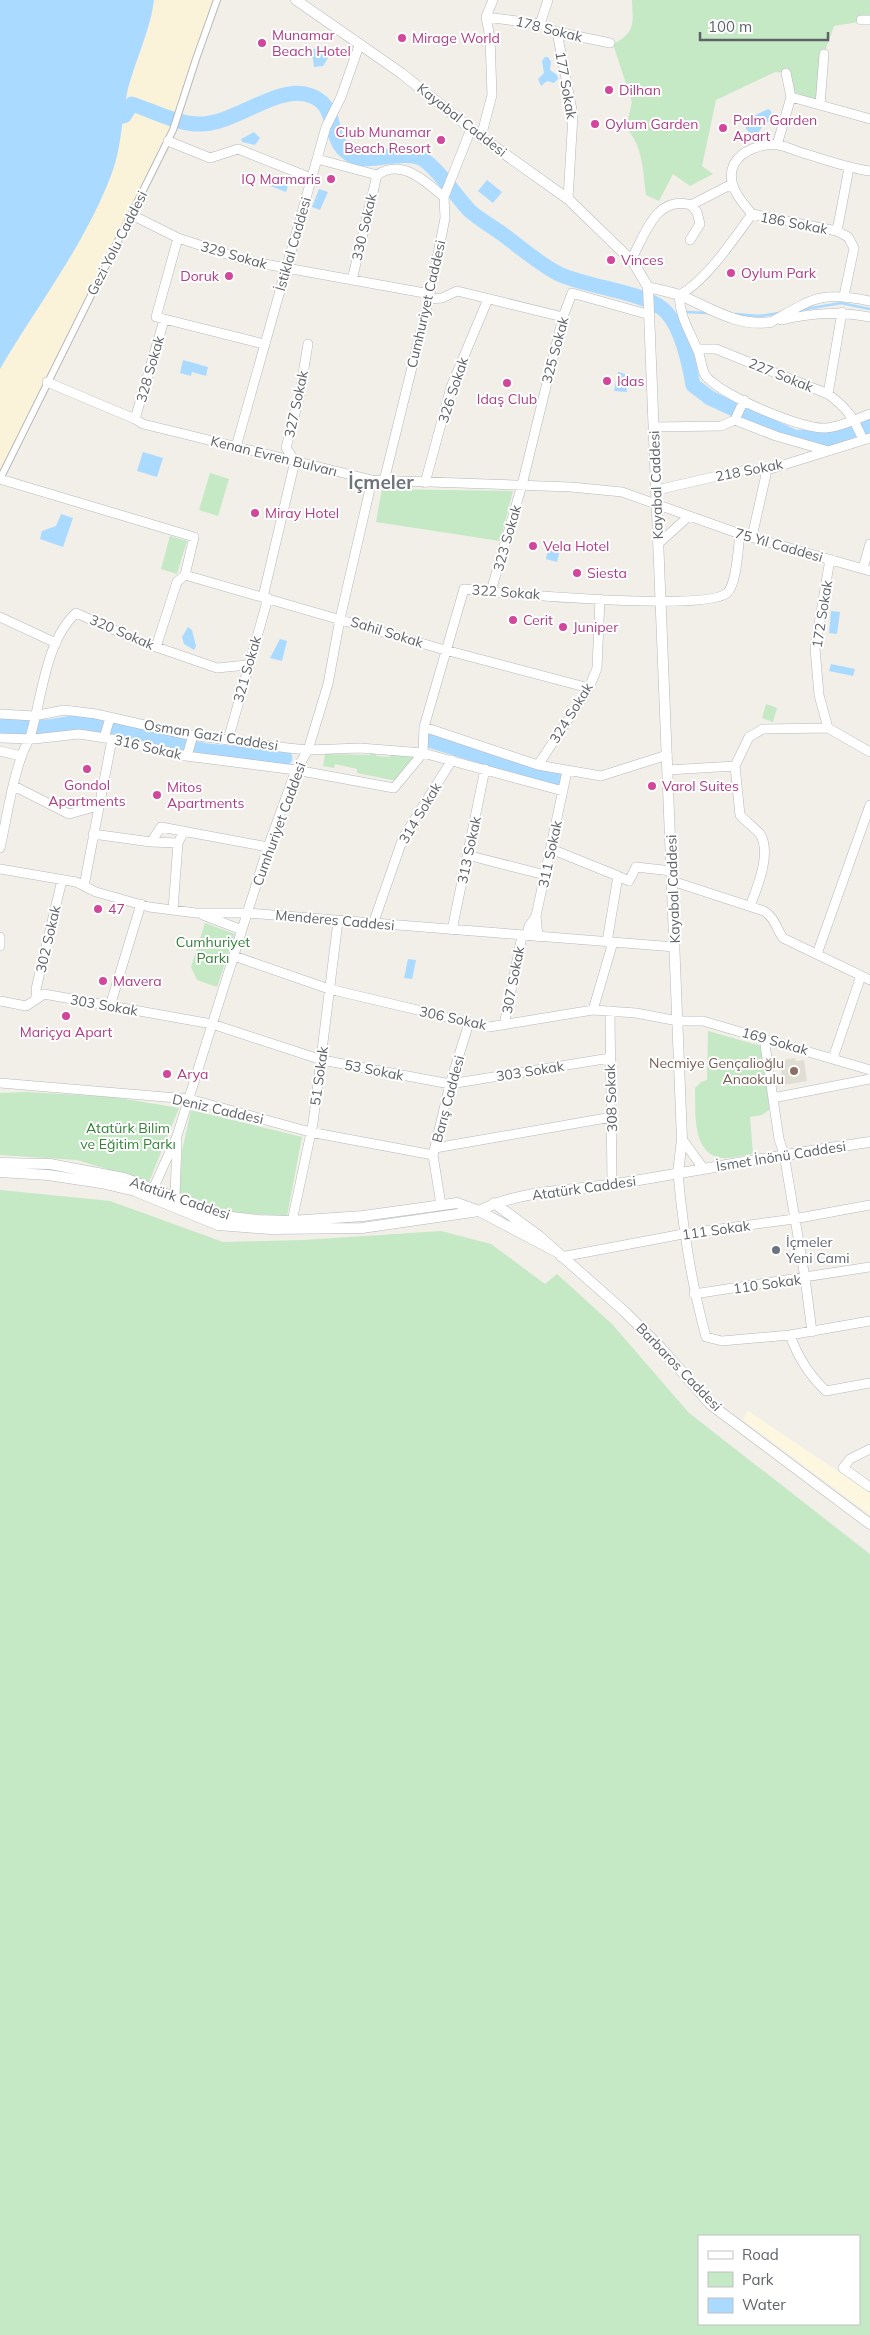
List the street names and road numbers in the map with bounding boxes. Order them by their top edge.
street label: 178 Sokak [514,12,585,46]
street label: 177 Sokak [551,50,581,121]
street label: Kayabal Caddesi [413,79,511,161]
street label: Gezi Yolu Caddesi [83,188,151,298]
street label: 330 Sokak [348,191,381,262]
street label: İstiklal Caddesi [271,195,315,293]
street label: 186 Sokak [759,208,830,239]
street label: 329 Sokak [199,237,270,273]
street label: Cumhuriyet Caddesi [403,238,449,370]
street label: 325 Sokak [537,314,573,385]
street label: 328 Sokak [132,333,168,404]
street label: 326 Sokak [434,354,472,425]
street label: 227 Sokak [746,354,817,396]
street label: 327 Sokak [280,368,312,439]
street label: Kayabal Caddesi [645,430,667,540]
street label: Kenan Evren Bulvarı [209,432,339,480]
street label: 218 Sokak [714,454,785,485]
street label: 323 Sokak [489,502,525,573]
street label: 75 Yıl Caddesi [733,524,825,566]
street label: 172 Sokak [808,578,836,649]
street label: 322 Sokak [471,581,541,603]
street label: 320 Sokak [87,610,158,654]
street label: Sahil Sokak [348,612,426,652]
street label: 321 Sokak [229,633,265,704]
street label: 324 Sokak [545,679,597,747]
street label: Osman Gazi Caddesi [143,716,279,754]
street label: 316 Sokak [113,731,184,764]
street label: Cumhuriyet Caddesi [248,760,310,888]
street label: 314 Sokak [395,778,446,847]
street label: 313 Sokak [453,814,485,885]
street label: 311 Sokak [534,818,566,889]
street label: Kayabal Caddesi [662,834,684,944]
street label: 302 Sokak [32,903,65,974]
street label: Menderes Caddesi [275,906,395,934]
street label: 307 Sokak [498,944,529,1015]
street label: 303 Sokak [69,990,140,1020]
street label: 306 Sokak [418,1002,489,1034]
street label: 169 Sokak [740,1023,811,1059]
street label: 51 Sokak [306,1044,332,1107]
street label: Barış Caddesi [428,1054,468,1144]
street label: 53 Sokak [343,1055,406,1085]
street label: 303 Sokak [495,1057,566,1085]
street label: 308 Sokak [601,1063,621,1132]
street label: Deniz Caddesi [171,1090,265,1128]
street label: İsmet İnönü Caddesi [715,1137,847,1175]
street label: Atatürk Caddesi [128,1172,232,1224]
street label: Atatürk Caddesi [531,1172,637,1204]
street label: 111 Sokak [681,1216,752,1244]
street label: 110 Sokak [732,1270,803,1298]
street label: Barbaros Caddesi [632,1319,726,1415]

